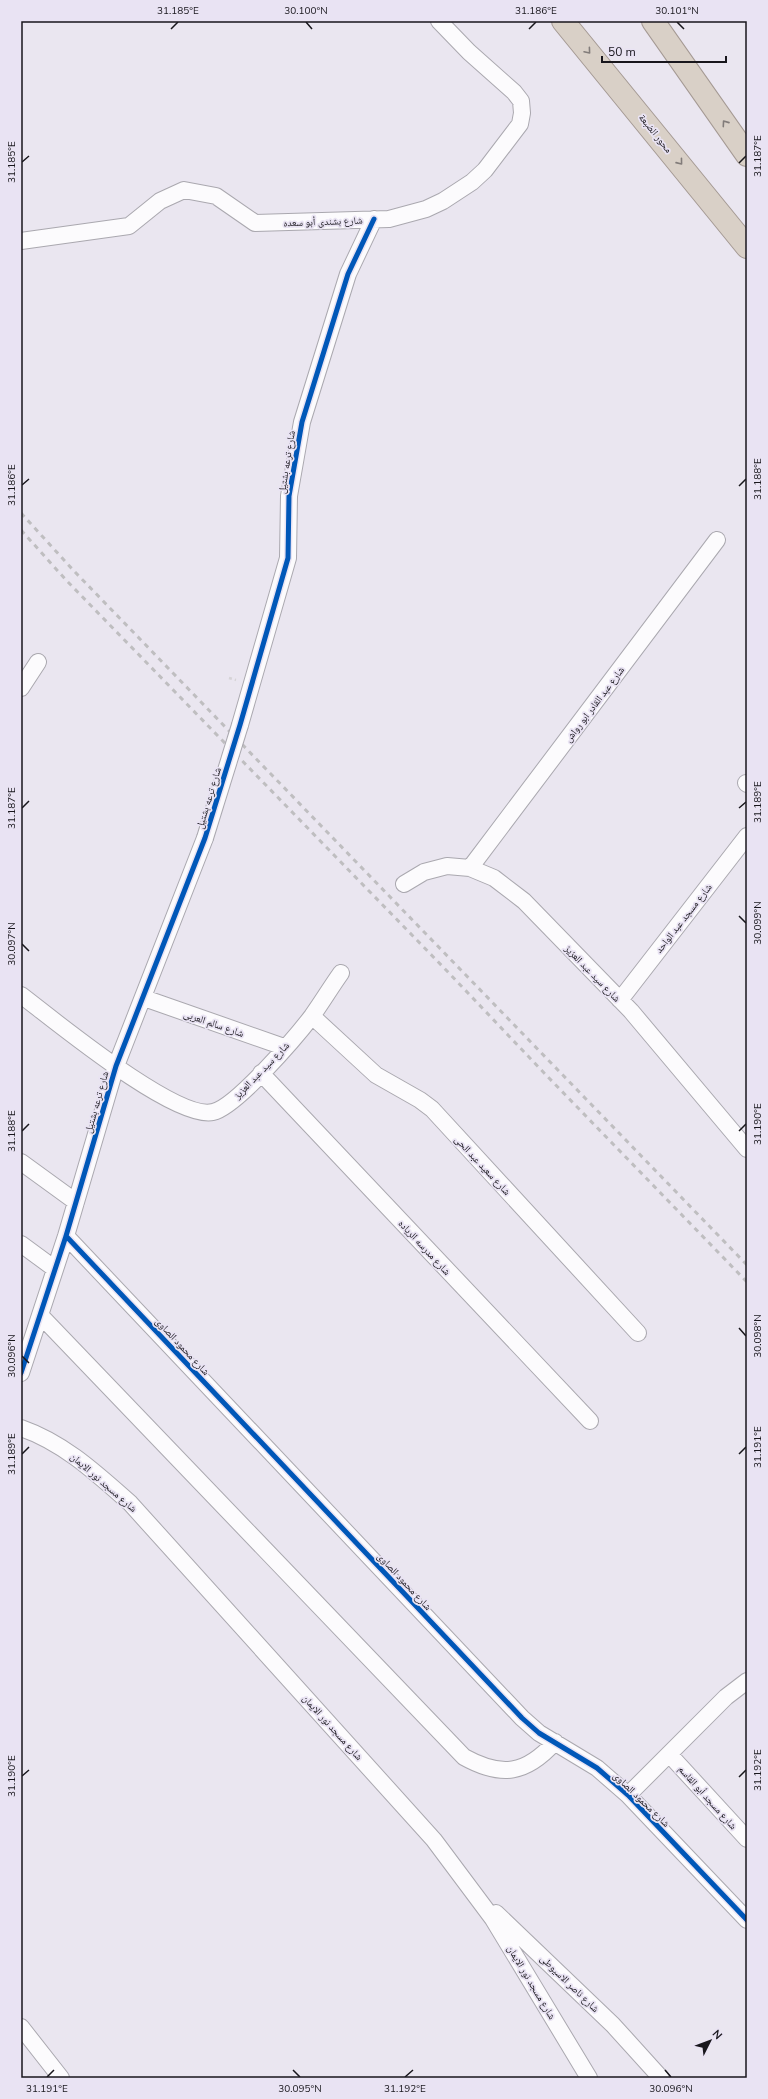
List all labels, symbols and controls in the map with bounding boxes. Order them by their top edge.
text: 31.185°E [157,4,199,18]
text: 30.100°N [284,4,328,18]
text: 31.186°E [515,4,557,18]
text: 30.101°N [655,4,699,18]
scale bar [602,38,726,64]
text: 50 m [608,44,636,60]
one-way arrow [584,46,591,53]
street label: محور الضبعة [635,111,675,156]
one-way arrow [723,121,730,128]
text: 31.187°E [751,135,765,177]
text: 31.185°E [5,141,19,183]
one-way arrow [675,158,682,165]
street label: شارع بشندى أبو سعده [283,214,363,230]
street label: شارع ترعه بشتيل [275,429,299,495]
text: 31.188°E [751,458,765,500]
text: 31.186°E [5,464,19,506]
street label: شارع عبد القادر ابو رواش [562,663,628,745]
street label: شارع ترعه بشتيل [193,765,225,831]
text: 31.189°E [751,781,765,823]
text: 31.187°E [5,787,19,829]
street label: شارع مسجد عبد الواحد [652,881,716,956]
text: 30.099°N [751,901,765,945]
text: 30.097°N [5,922,19,966]
street label: شارع سيد عبد العزيز [561,941,623,1006]
street label: شارع سالم العربى [182,1007,246,1041]
street label: شارع سيد عبد العزيز [230,1039,293,1103]
street label: شارع ترعه بشتيل [81,1069,113,1135]
text: 31.190°E [751,1103,765,1145]
text: 31.188°E [5,1110,19,1152]
street label: شارع سعيد عبد الحى [451,1133,514,1199]
street label: شارع مدرسه الرياده [395,1217,454,1279]
text: 30.098°N [751,1314,765,1358]
street label: شارع محمود الصاوى [152,1315,213,1379]
text: 30.096°N [5,1334,19,1378]
text: 31.191°E [751,1426,765,1468]
text: 31.189°E [5,1433,19,1475]
street label: شارع مسجد نور الايمان [67,1450,140,1516]
street label: شارع محمود الصاوى [374,1550,435,1614]
street label: شارع مسجد نور الايمان [299,1692,366,1764]
text: 31.192°E [751,1749,765,1791]
text: 31.190°E [5,1755,19,1797]
street label: شارع مسجد أبو القاسم [675,1763,740,1833]
street label: شارع محمود الصاوى [610,1769,673,1831]
street label: شارع مسجد نور الايمان [503,1943,559,2023]
street label: شارع ناصر الاسيوطى [537,1952,602,2016]
north arrow [690,2021,730,2061]
text: N [709,2027,725,2043]
text: 31.191°E [26,2082,68,2096]
text: 30.095°N [278,2082,322,2096]
text: 31.192°E [384,2082,426,2096]
text: 30.096°N [649,2082,693,2096]

